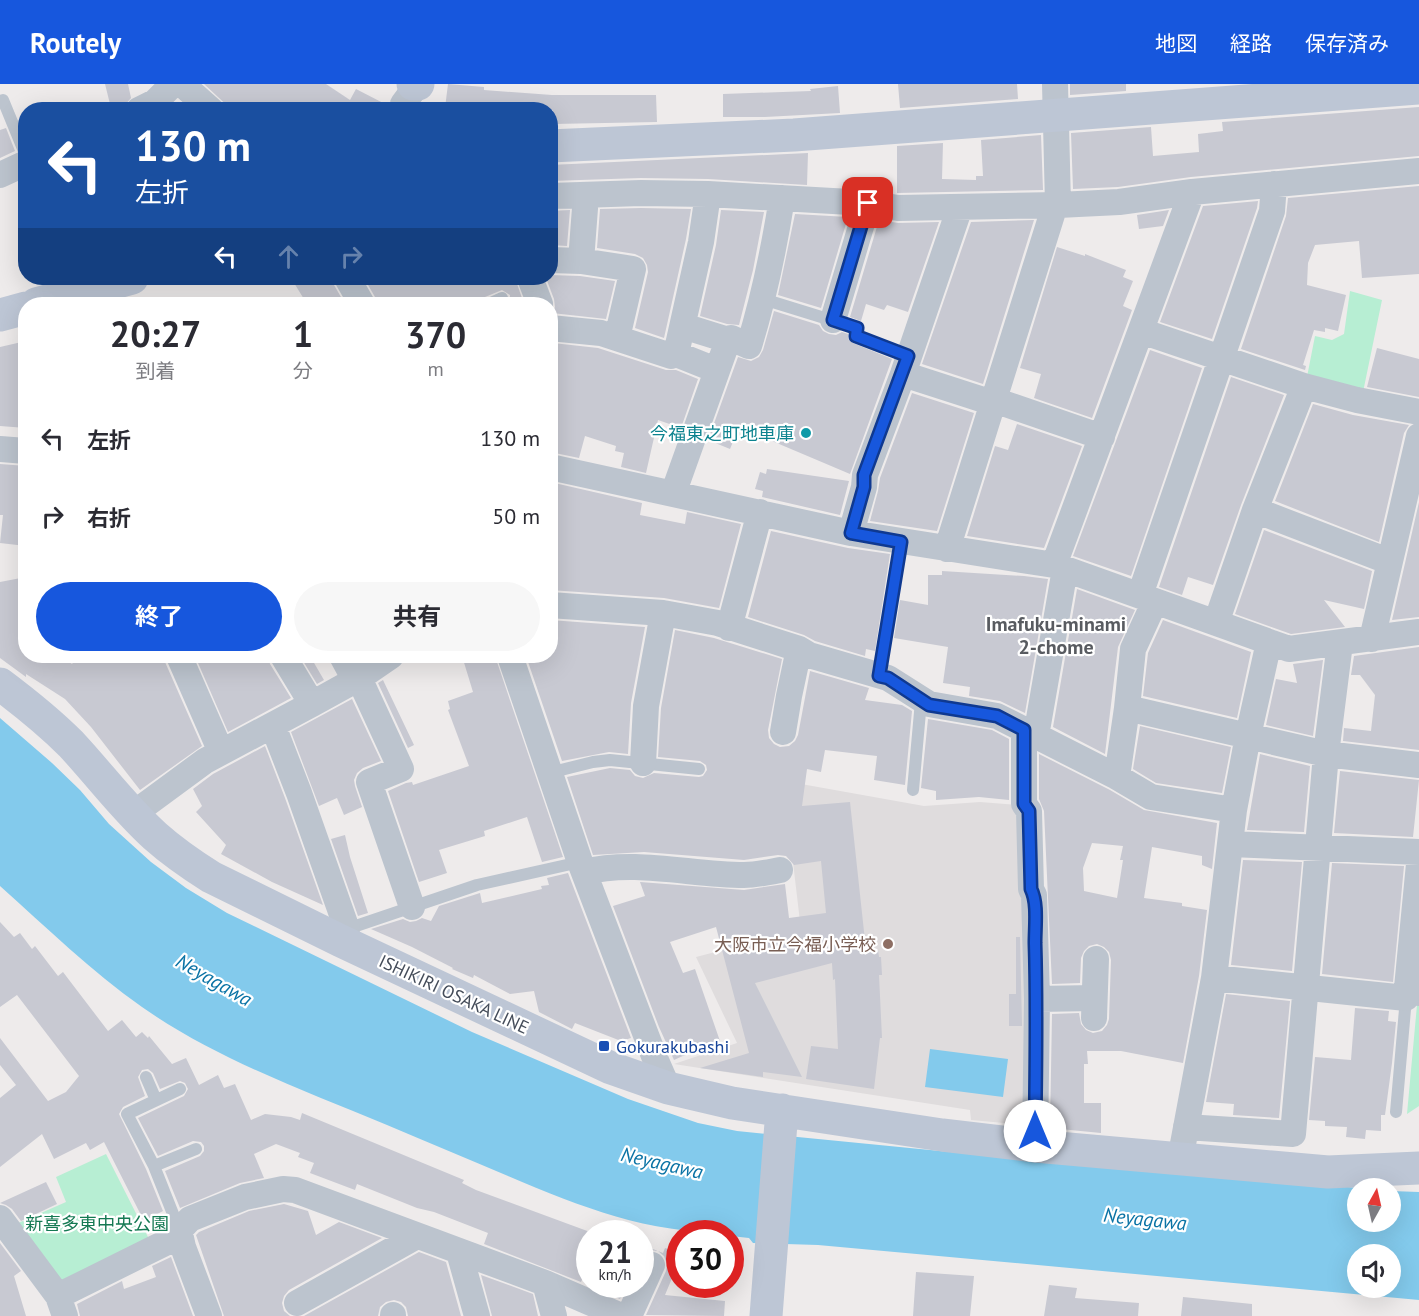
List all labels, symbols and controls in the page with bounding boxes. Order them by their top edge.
text: Routely [30,24,121,61]
text: 地図 [1155,30,1197,57]
text: 経路 [1230,30,1272,57]
text: 保存済み [1305,30,1389,57]
text: 130 m [135,118,251,173]
icon: left [36,126,114,204]
text: 左折 [135,175,189,209]
pin [842,177,893,228]
icon: arrive [851,186,884,219]
icon: left [209,240,242,273]
icon: ahead [272,240,305,273]
icon: right [335,240,368,273]
text: 20:27 [110,310,201,357]
text: 1 [293,310,313,357]
text: 370 [405,311,466,358]
text: m [427,356,444,382]
text: 到着 [135,358,175,384]
text: 分 [293,358,313,384]
icon: left [36,422,69,455]
place label: 今福東之町地車庫 [650,422,794,445]
text: 130 m [480,424,540,452]
text: 左折 [87,426,131,454]
marker: 今福東之町地車庫 [799,426,813,440]
icon: right [36,500,69,533]
text: 50 m [492,502,540,530]
text: 右折 [87,504,131,532]
button: 終了 [36,582,282,651]
button: 共有 [294,582,540,651]
district label: Imafuku-minami 2-chome [986,611,1126,660]
place label: 大阪市立今福小学校 [714,933,876,956]
marker: 大阪市立今福小学校 [881,937,895,951]
water label: Neyagawa [171,948,257,1012]
street label: ISHIKIRI OSAKA LINE [375,949,533,1039]
place label: Gokurakubashi [616,1035,729,1058]
marker: Gokurakubashi [597,1039,611,1053]
position arrow [1003,1099,1067,1163]
water label: Neyagawa [618,1141,706,1185]
north arrow [1347,1178,1401,1232]
map controls [1347,1178,1401,1298]
water label: Neyagawa [1102,1202,1188,1236]
park label: 新喜多東中央公園 [25,1212,169,1235]
speed limit sign: 30 [666,1220,744,1298]
text: 21 [598,1232,632,1271]
button: sound [1347,1244,1401,1298]
text: km/h [599,1265,631,1284]

